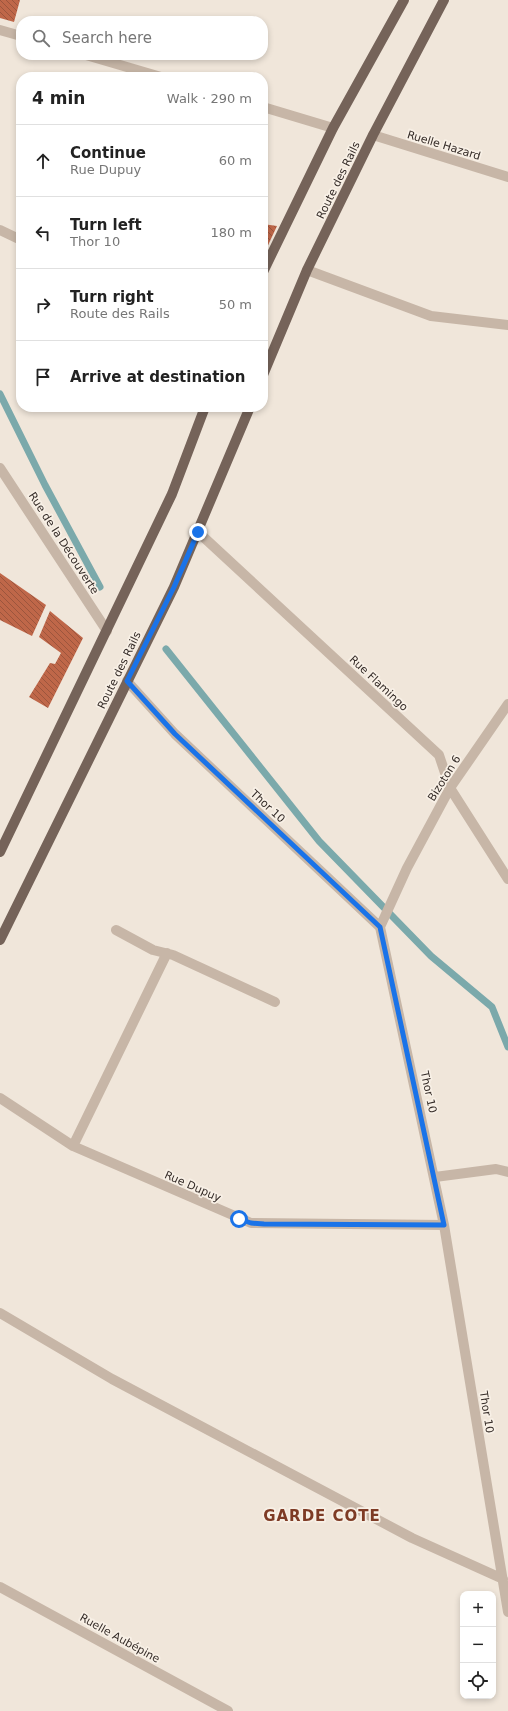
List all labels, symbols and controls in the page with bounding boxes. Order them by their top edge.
search box [16,16,268,60]
icon: search [30,27,52,49]
text: Search here [62,29,152,47]
text: 4 min [32,88,85,108]
text: Walk · 290 m [167,91,252,106]
street label: Ruelle Hazard [406,128,482,163]
street label: Route des Rails [314,139,363,221]
text: Continue [70,144,146,162]
icon: ahead [32,150,54,172]
text: 60 m [219,153,252,168]
text: Rue Dupuy [70,162,141,177]
text: Turn left [70,216,142,234]
icon: left [32,222,54,244]
text: 180 m [210,225,252,240]
text: Thor 10 [70,234,120,249]
text: Turn right [70,288,154,306]
icon: right [32,294,54,316]
text: 50 m [219,297,252,312]
text: Route des Rails [70,306,170,321]
icon: arrive [32,366,54,388]
text: Arrive at destination [70,368,245,386]
street label: Rue de la Découverte [26,490,102,597]
route end [189,523,207,541]
street label: Route des Rails [95,629,144,711]
street label: Rue Flamingo [347,653,411,714]
street label: Bizoton 6 [425,753,464,804]
street label: Thor 10 [247,786,288,826]
street label: Thor 10 [418,1069,439,1114]
street label: Rue Dupuy [163,1168,223,1205]
route start [230,1210,248,1228]
street label: Thor 10 [477,1389,496,1434]
district label: GARDE COTE [263,1507,381,1525]
map controls [460,1591,496,1699]
button: + [460,1591,496,1627]
street label: Ruelle Aubépine [78,1611,162,1666]
button: − [460,1627,496,1663]
button: locate [460,1663,496,1699]

